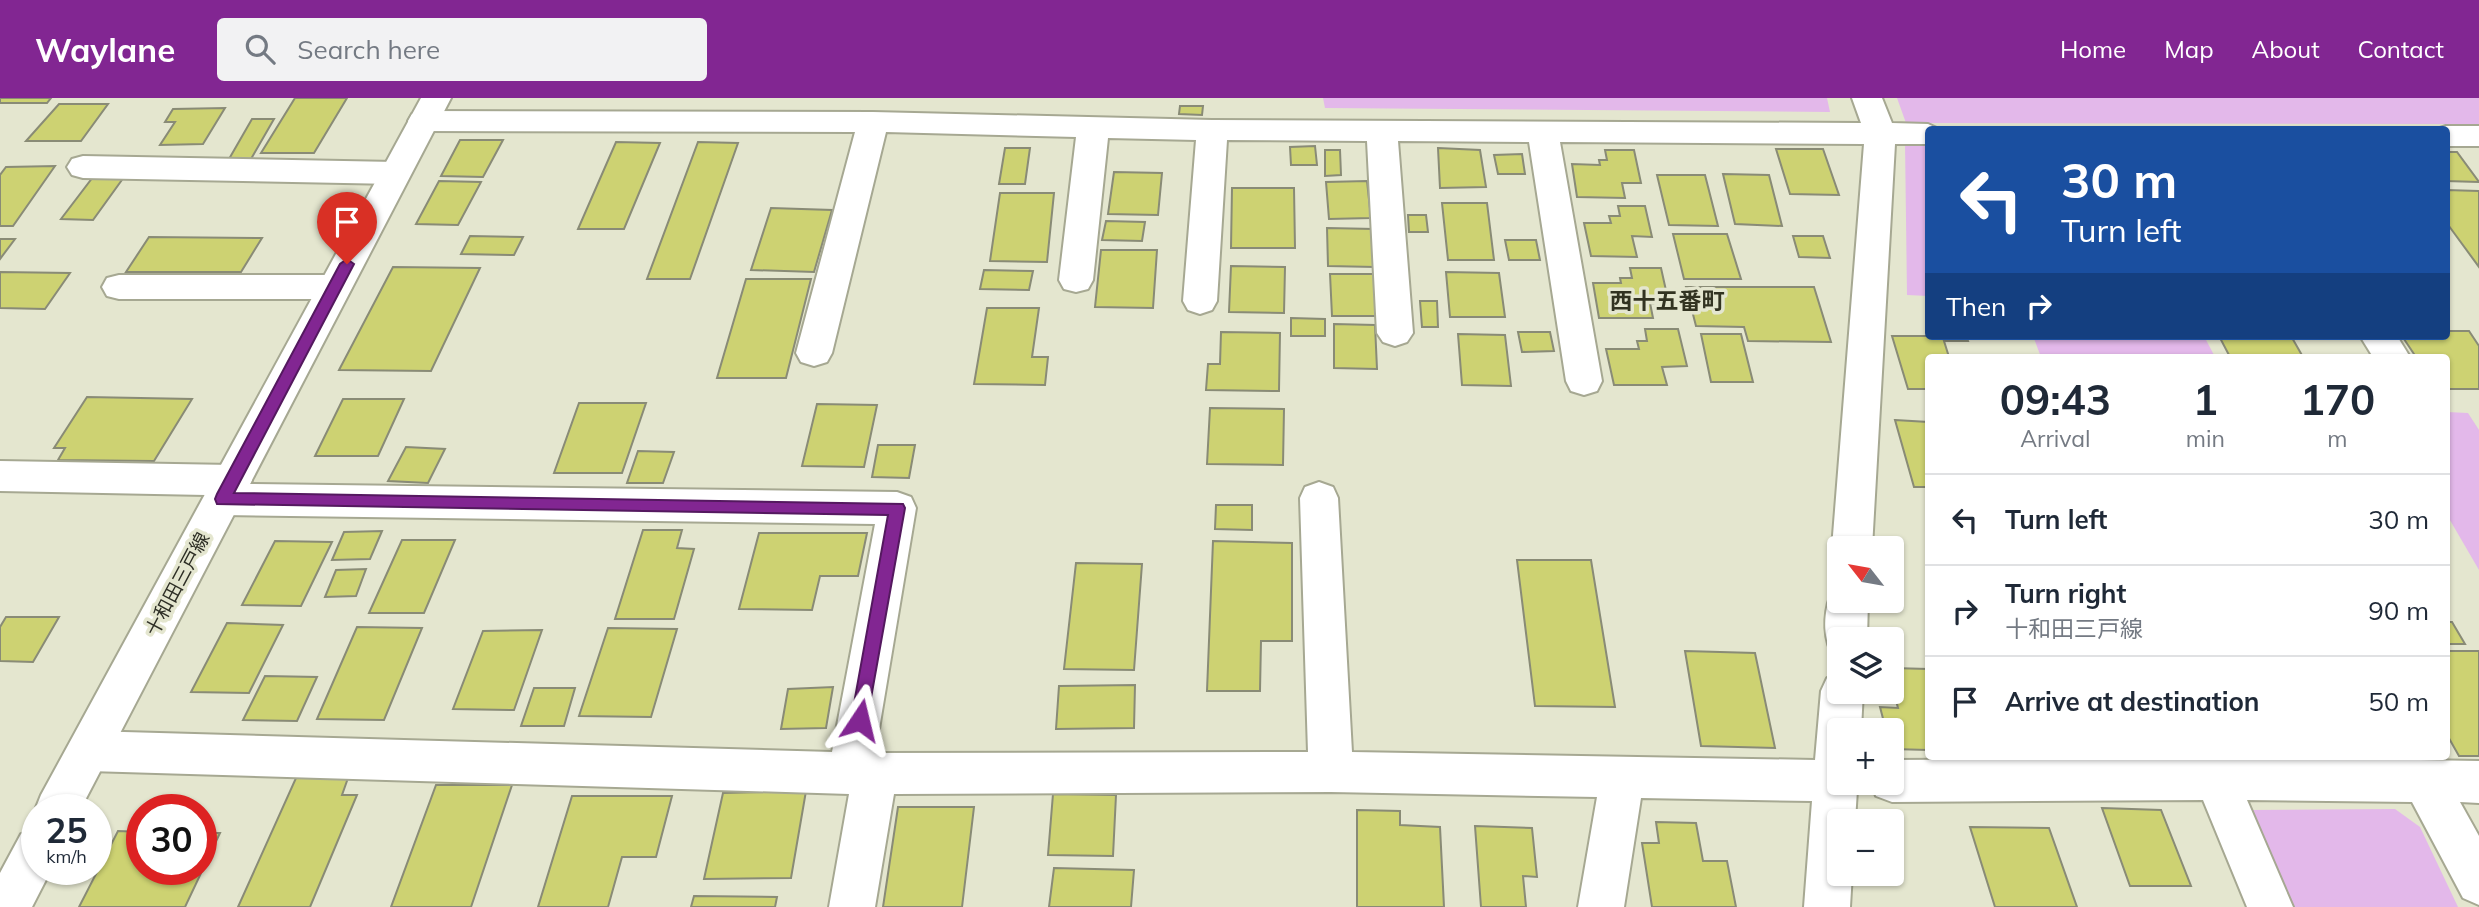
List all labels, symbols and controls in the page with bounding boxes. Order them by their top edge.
search box [217,18,707,81]
text: Waylane [35,29,175,70]
icon: search [241,30,279,68]
text: Search here [297,33,440,66]
text: Home [2060,34,2126,64]
text: Map [2164,34,2214,64]
text: About [2252,34,2320,64]
text: Contact [2358,34,2444,64]
text: 30 m [2061,149,2177,210]
icon: left [1946,154,2037,245]
pin [317,192,377,264]
icon: arrive [328,203,366,241]
text: Turn left [2061,210,2181,250]
district label: 西十五番町 [1610,286,1725,315]
icon: right [2020,287,2058,325]
text: Then [1946,290,2006,323]
text: 09:43 [2000,373,2111,426]
text: 1 [2193,373,2218,426]
text: 170 [2300,373,2375,426]
text: Arrival [2020,424,2091,453]
text: min [2186,424,2225,453]
text: m [2327,424,2348,453]
icon: left [1946,501,1984,539]
text: Turn left [2005,503,2107,536]
text: 30 m [2368,503,2429,536]
street label: 十和田三戸線 [140,528,214,640]
north arrow [1827,536,1904,612]
map controls [1827,536,1904,886]
text: Turn right [2005,577,2126,610]
icon: right [1946,592,1984,630]
text: 90 m [2368,594,2429,627]
text: 十和田三戸線 [2005,614,2143,643]
button: layers [1827,627,1904,704]
position arrow [823,683,897,757]
icon: arrive [1946,683,1984,721]
text: Arrive at destination [2005,685,2260,718]
text: 50 m [2368,685,2429,718]
button: + [1827,718,1904,795]
speed limit sign: 30 [126,794,217,885]
text: 25 [45,808,88,852]
button: − [1827,809,1904,886]
text: km/h [46,845,87,868]

